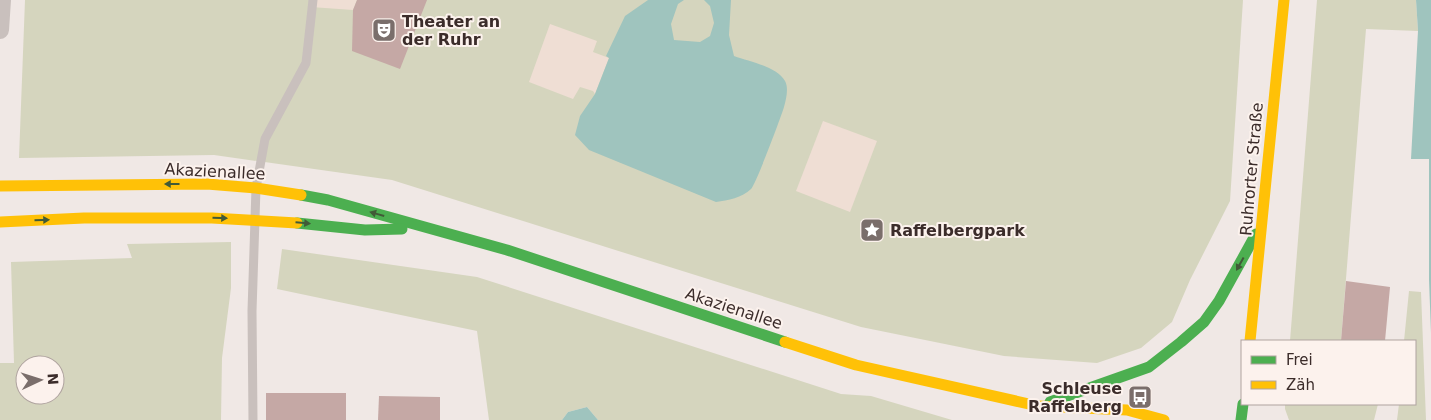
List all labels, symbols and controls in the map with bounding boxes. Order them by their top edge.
place label: Theater an der Ruhr [402,12,500,49]
theatre icon: Theater an der Ruhr [371,17,397,43]
street label: Ruhrorter Straße [1236,102,1267,237]
street label: Akazienallee [164,159,266,184]
one-way arrow [164,180,180,188]
one-way arrow [370,210,385,218]
one-way arrow [213,214,229,222]
one-way arrow [34,216,50,224]
place icon: Raffelbergpark [859,217,885,243]
one-way arrow [296,219,312,227]
place label: Raffelbergpark [890,221,1025,240]
one-way arrow [1236,258,1245,271]
street label: Akazienallee [683,284,785,333]
legend [1241,340,1416,405]
text: Frei [1286,351,1313,369]
north arrow [15,355,65,405]
text: N [45,373,61,385]
text: Zäh [1286,376,1315,394]
place label: Schleuse Raffelberg [1028,379,1122,416]
bus stop icon: Schleuse Raffelberg [1127,384,1153,410]

